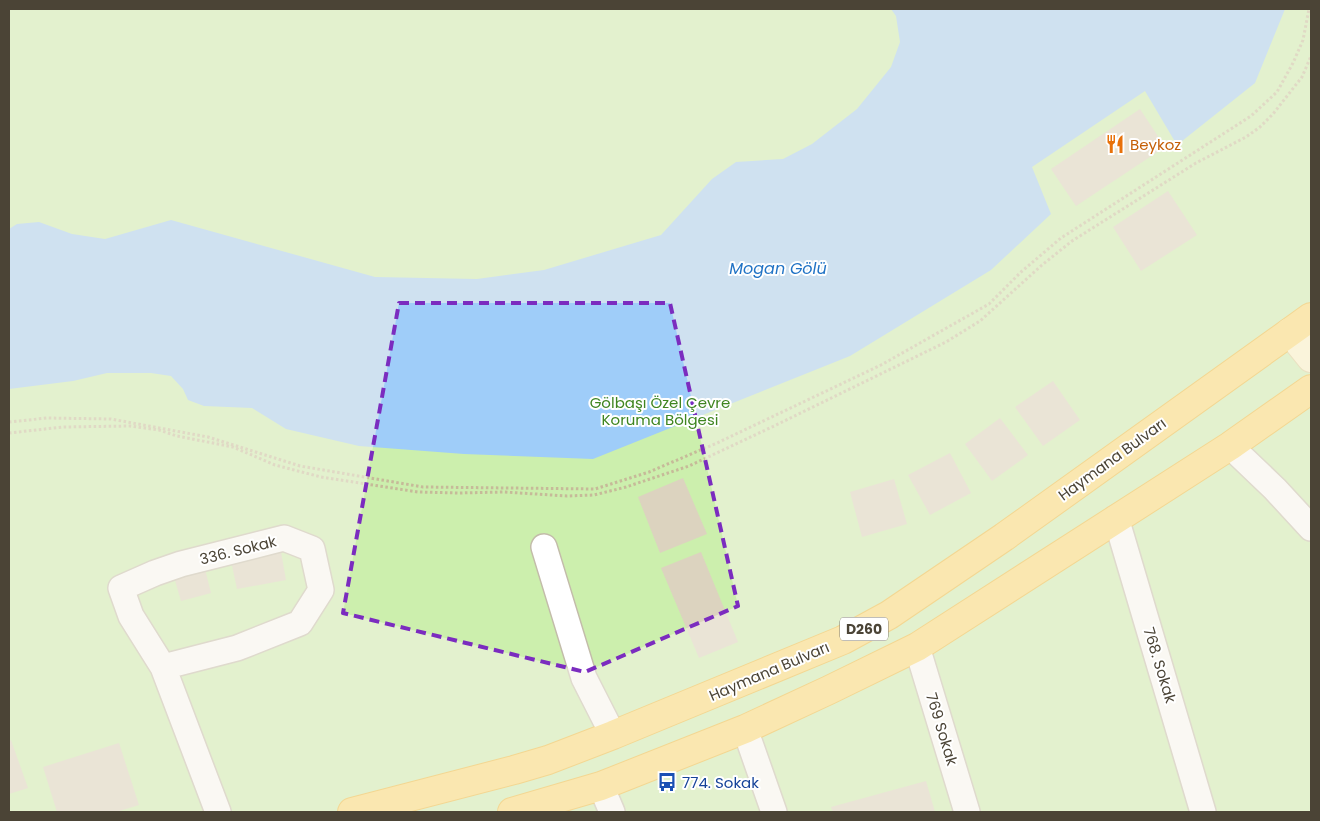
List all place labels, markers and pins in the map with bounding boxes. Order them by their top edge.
restaurant icon: Beykoz [1104,133,1126,155]
place label: Beykoz [1130,134,1181,155]
bus stop icon: 774. Sokak [656,771,678,793]
place label: 774. Sokak [682,772,759,793]

